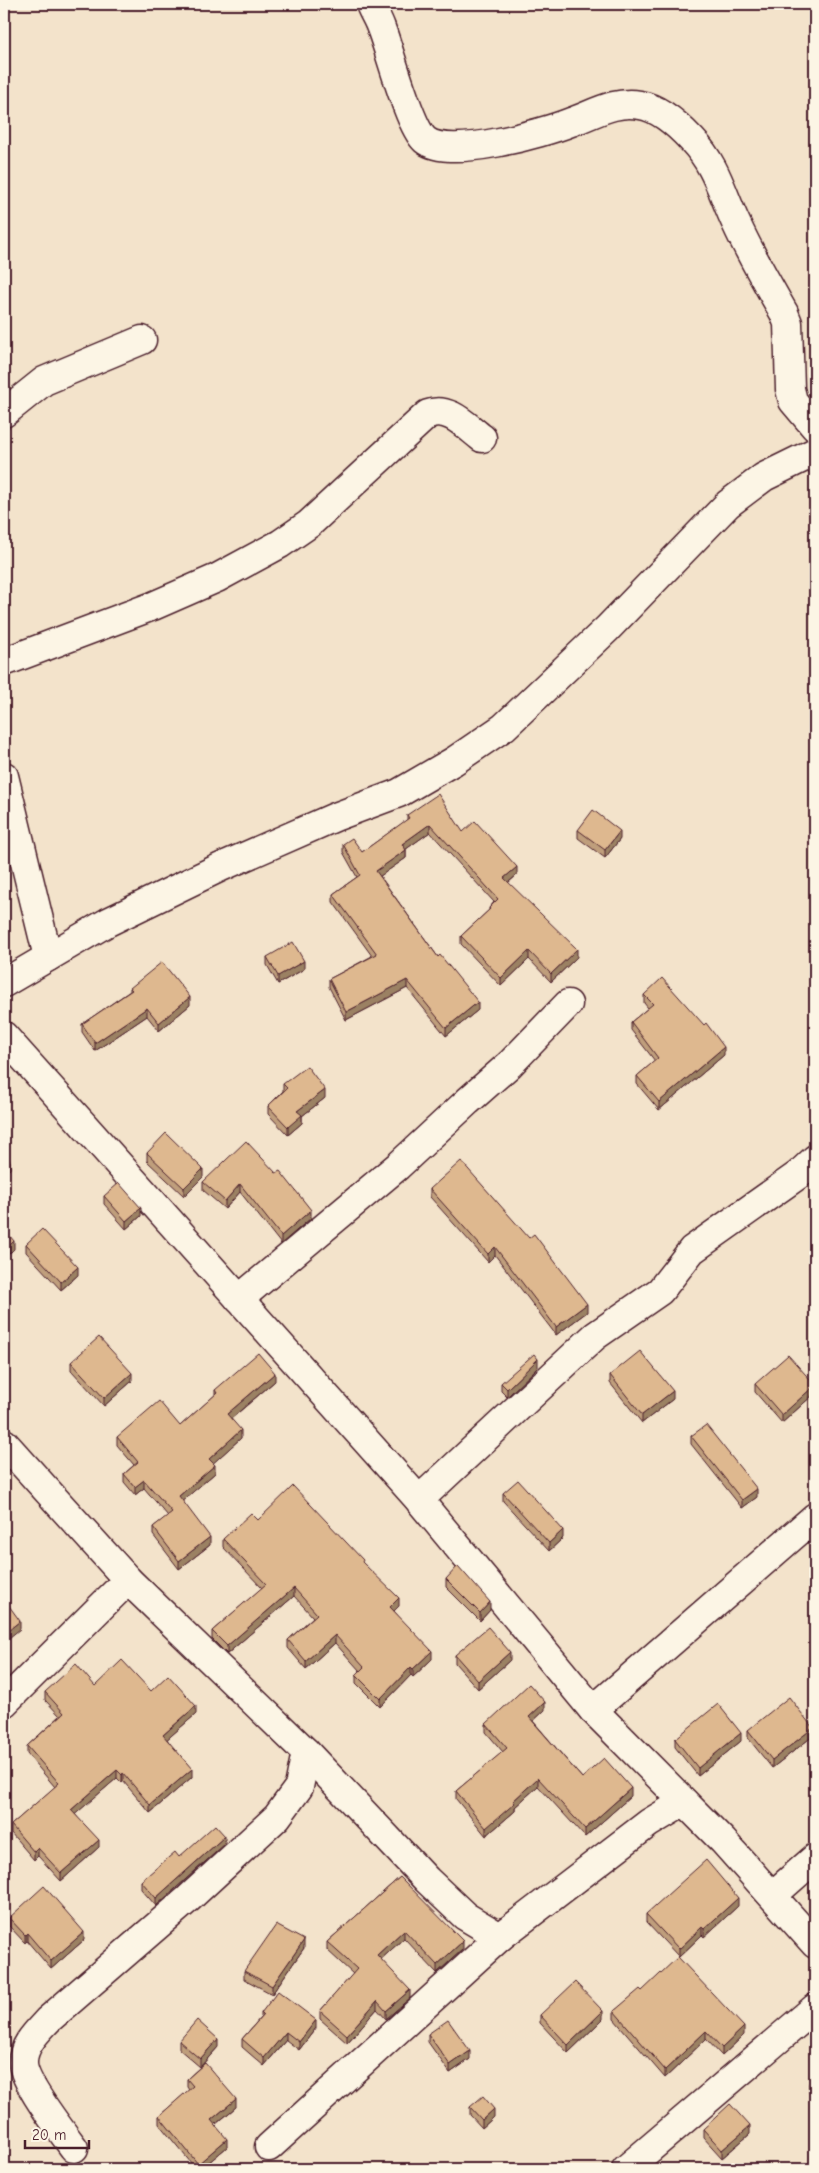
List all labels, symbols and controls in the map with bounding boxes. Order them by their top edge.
scale bar [25,2118,89,2150]
text: 20 m [32,2126,66,2144]

